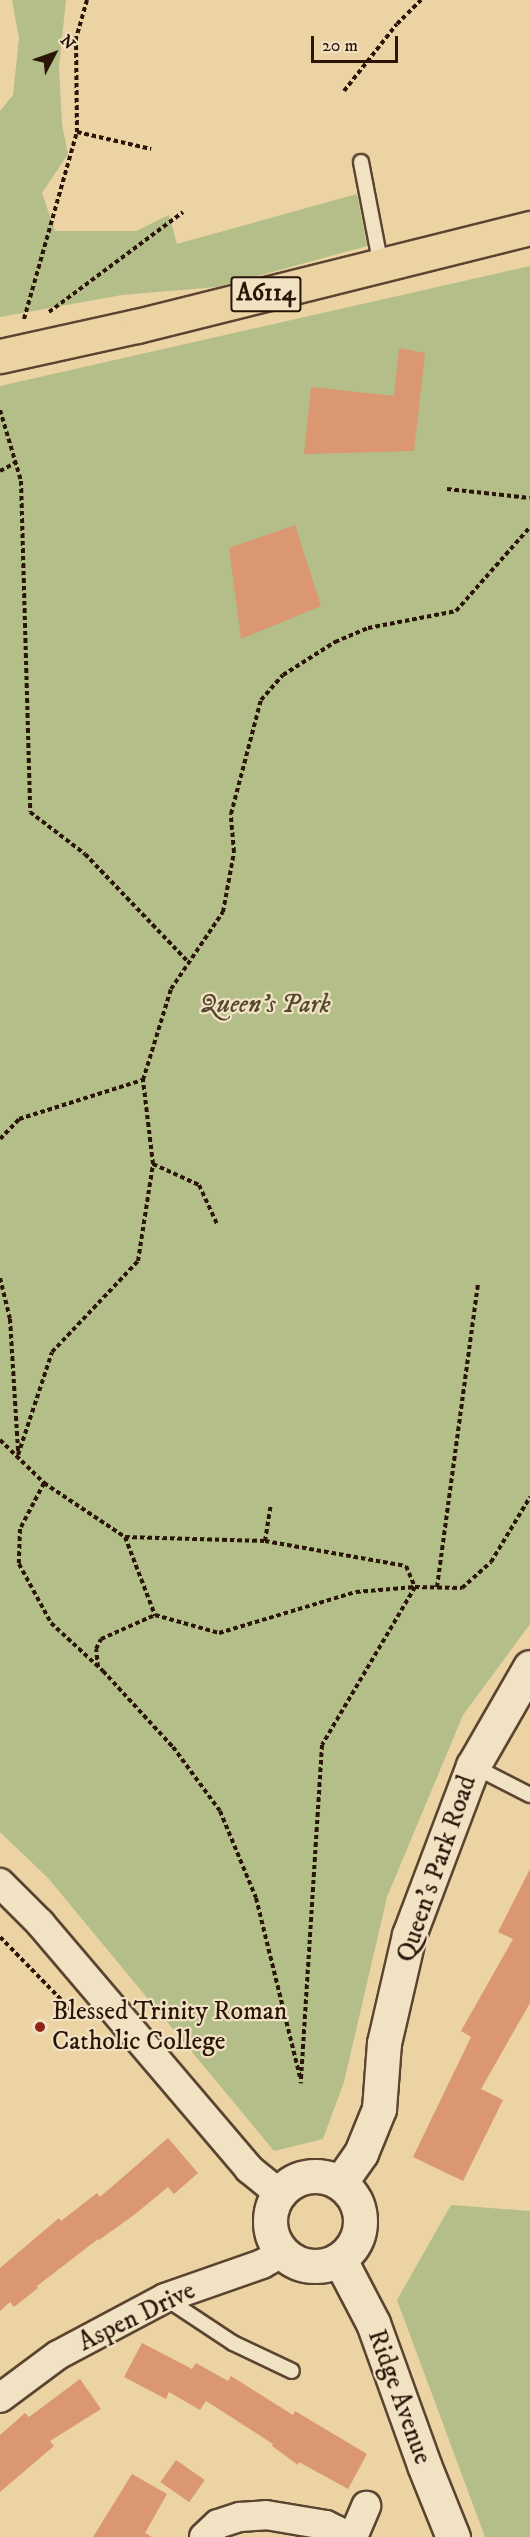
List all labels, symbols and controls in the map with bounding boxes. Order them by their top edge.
north arrow [24,24,84,84]
scale bar [314,24,401,62]
text: N [56,31,79,54]
text: 20 m [322,35,358,57]
road number: A6114 [230,273,302,315]
park label: Queen's Park [199,989,331,1021]
street label: Queen's Park Road [390,1772,484,1966]
place label: Blessed Trinity Roman Catholic College [52,1996,287,2058]
marker: Blessed Trinity Roman Catholic College [33,2020,47,2034]
street label: Aspen Drive [73,2275,201,2359]
street label: Ridge Avenue [360,2325,438,2469]

